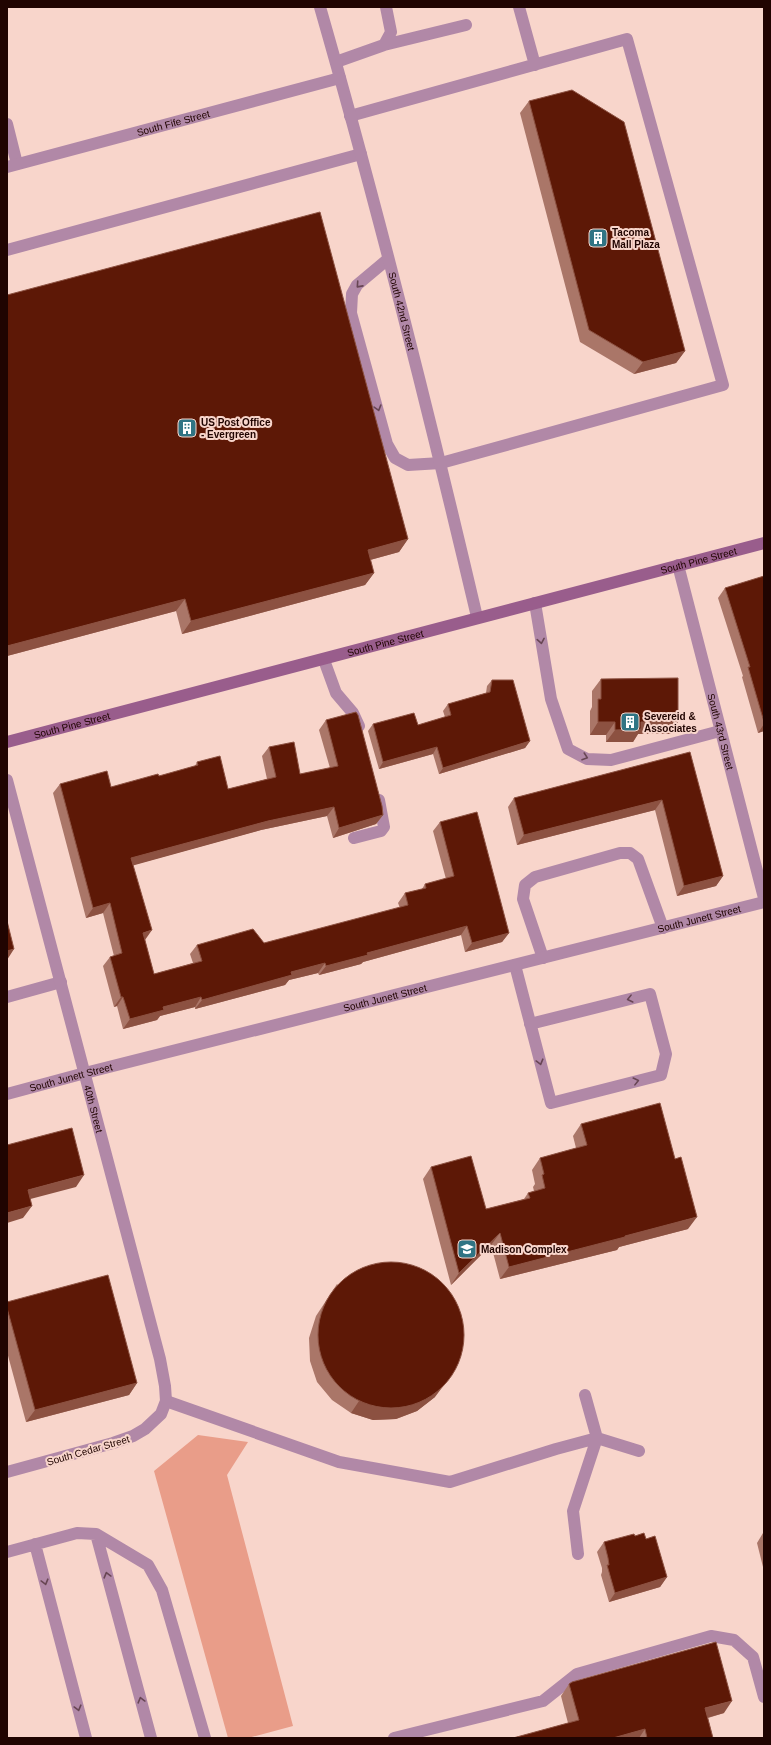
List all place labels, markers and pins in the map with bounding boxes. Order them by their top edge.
building icon: Tacoma Mall Plaza [587,227,609,249]
place label: Tacoma Mall Plaza [612,227,660,250]
building icon: US Post Office - Evergreen [176,417,198,439]
place label: US Post Office - Evergreen [201,417,271,440]
building icon: Severeid & Associates [619,711,641,733]
place label: Severeid & Associates [644,711,697,734]
school or university icon: Madison Complex [456,1238,478,1260]
place label: Madison Complex [481,1244,567,1255]

